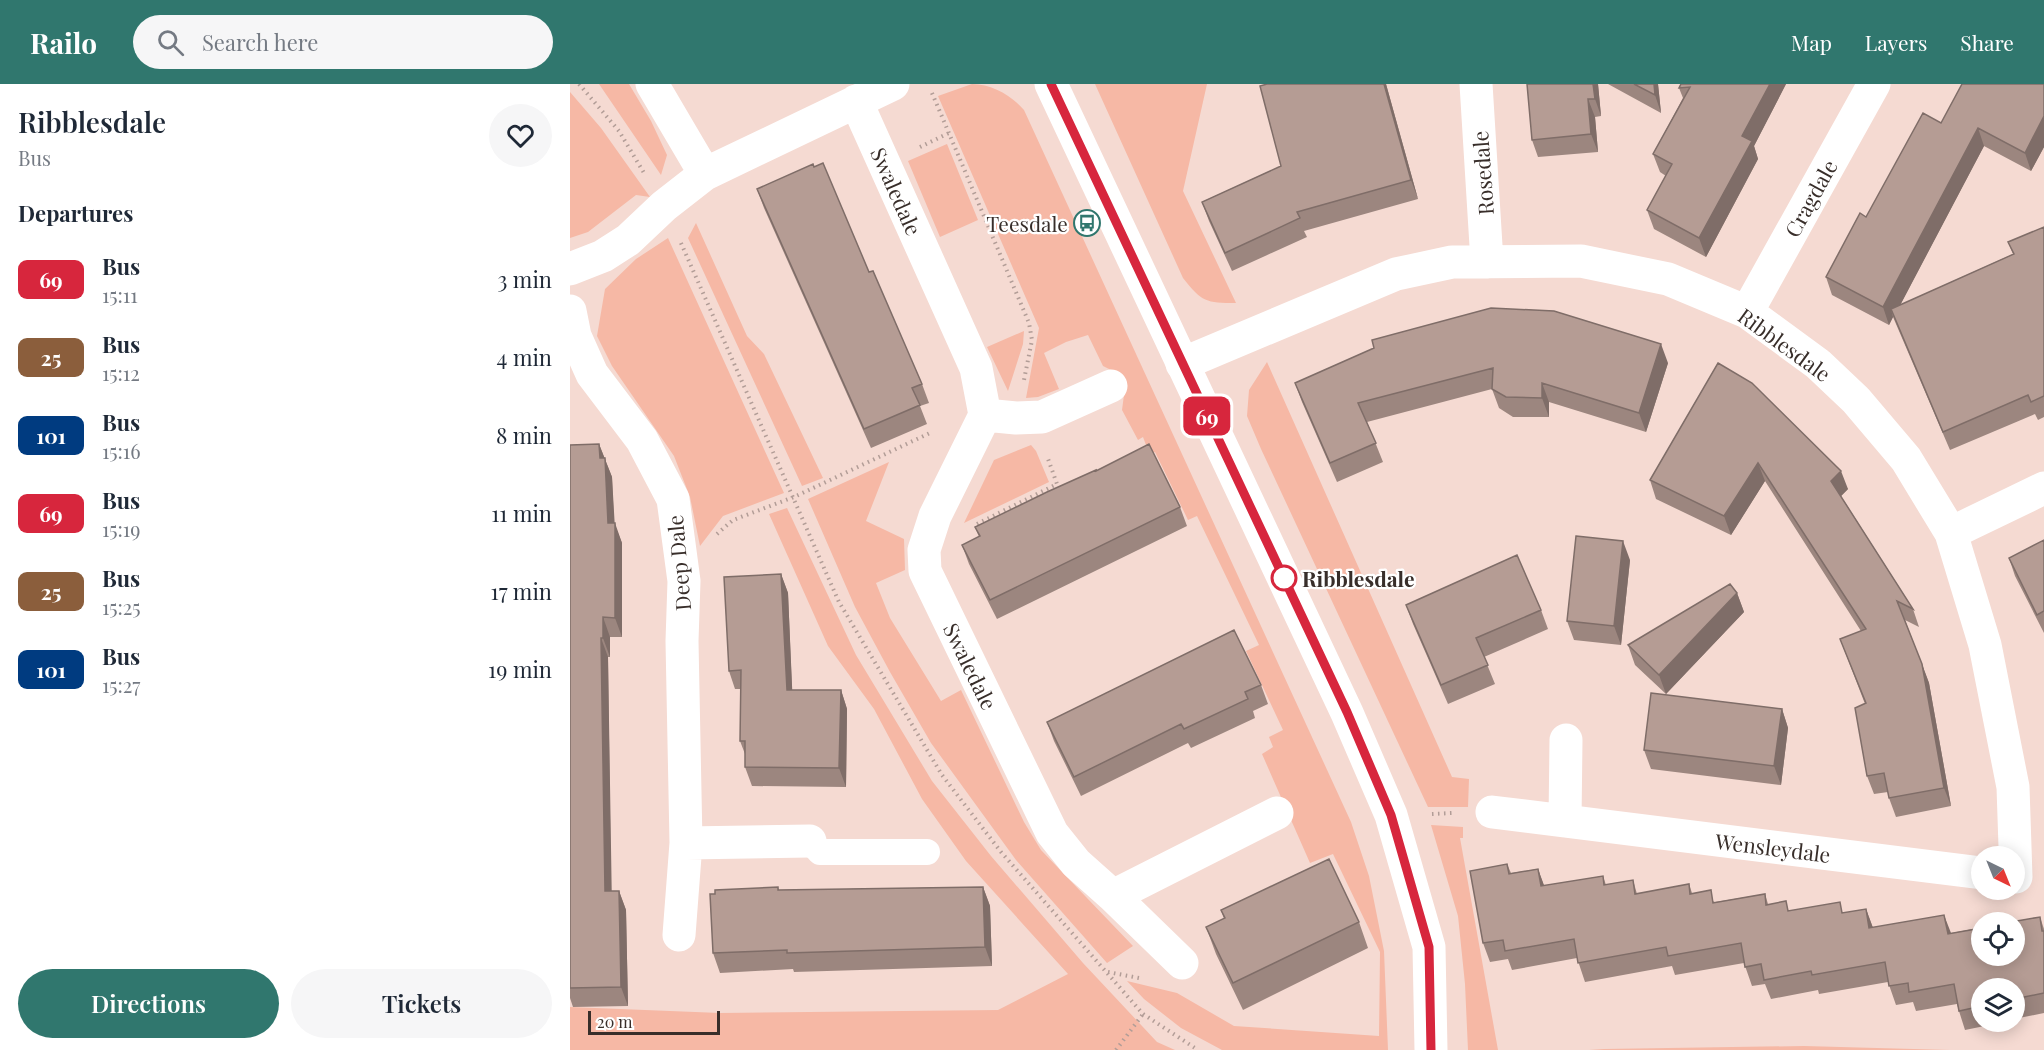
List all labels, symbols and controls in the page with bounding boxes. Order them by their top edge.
search box [133,15,553,69]
text: Railo [30,24,97,61]
icon: search [154,26,187,59]
text: Search here [202,27,318,57]
text: Map [1791,28,1832,56]
text: Layers [1865,28,1927,56]
text: Share [1960,28,2014,56]
text: Ribblesdale [18,103,166,140]
button: heart [489,104,552,167]
street label: Rosedale [1465,130,1499,216]
street label: Swaledale [865,143,929,239]
text: Bus [18,144,51,171]
street label: Cragdale [1777,154,1843,242]
text: Departures [18,198,133,228]
bus stop icon: Teesdale [1072,208,1102,238]
place label: Teesdale [986,209,1068,237]
text: Bus [102,251,140,281]
text: 3 min [497,264,552,294]
text: 69 [39,265,63,293]
text: 15:11 [102,281,138,308]
street label: Ribblesdale [1733,301,1837,387]
text: Bus [102,329,140,359]
text: 4 min [497,342,552,372]
text: 25 [41,343,61,371]
text: 15:12 [102,359,140,386]
line badge: 69 [1180,396,1234,436]
text: 69 [1195,402,1219,430]
text: Bus [102,407,140,437]
text: 8 min [496,420,552,450]
text: 101 [36,421,66,449]
text: 15:16 [102,437,141,464]
text: Bus [102,485,140,515]
text: 11 min [491,498,552,528]
text: 69 [39,499,63,527]
street label: Deep Dale [660,514,696,612]
text: 15:19 [102,515,140,542]
text: Bus [102,563,140,593]
place label: Ribblesdale [1302,564,1415,592]
marker: Ribblesdale [1271,565,1297,591]
text: 17 min [491,576,552,606]
text: 25 [41,577,61,605]
text: 15:25 [102,593,141,620]
street label: Swaledale [938,618,1004,714]
text: Bus [102,641,140,671]
text: 19 min [488,654,552,684]
text: 101 [36,655,66,683]
text: 15:27 [102,671,140,698]
street label: Wensleydale [1713,826,1832,868]
north arrow [1971,846,2025,900]
map controls [1971,846,2025,1032]
button: locate [1971,912,2025,966]
button: Directions [18,969,279,1038]
button: Tickets [291,969,552,1038]
button: layers [1971,978,2025,1032]
scale bar [588,1008,720,1036]
text: 20 m [597,1011,632,1032]

